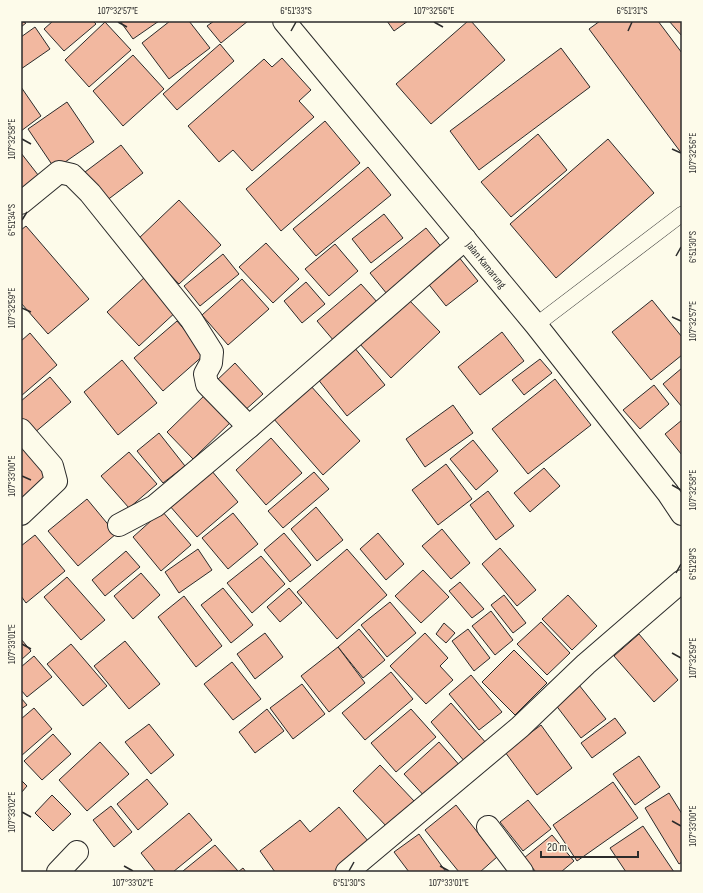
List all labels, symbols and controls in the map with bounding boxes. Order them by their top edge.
text: 107°32'57"E [98,5,138,17]
text: 6°51'33"S [280,5,312,17]
text: 107°32'56"E [414,5,454,17]
text: 6°51'31"S [617,5,647,17]
text: 107°32'58"E [6,119,18,159]
text: 107°32'56"E [687,133,699,173]
text: 6°51'34"S [6,204,18,236]
text: 6°51'30"S [687,231,699,263]
street label: Jalan Kamarung [463,238,509,292]
text: 107°32'59"E [6,288,18,328]
text: 107°32'57"E [687,301,699,341]
text: 107°33'00"E [6,455,18,497]
text: 107°32'58"E [687,470,699,510]
text: 6°51'29"S [687,548,699,580]
text: 107°33'01"E [6,624,18,664]
text: 107°32'59"E [687,638,699,678]
text: 107°33'02"E [6,792,18,832]
text: 107°33'00"E [687,805,699,847]
scale bar [541,833,638,859]
text: 20 m [547,840,567,855]
text: 107°33'02"E [113,877,153,889]
text: 6°51'30"S [333,877,365,889]
text: 107°33'01"E [429,877,469,889]

